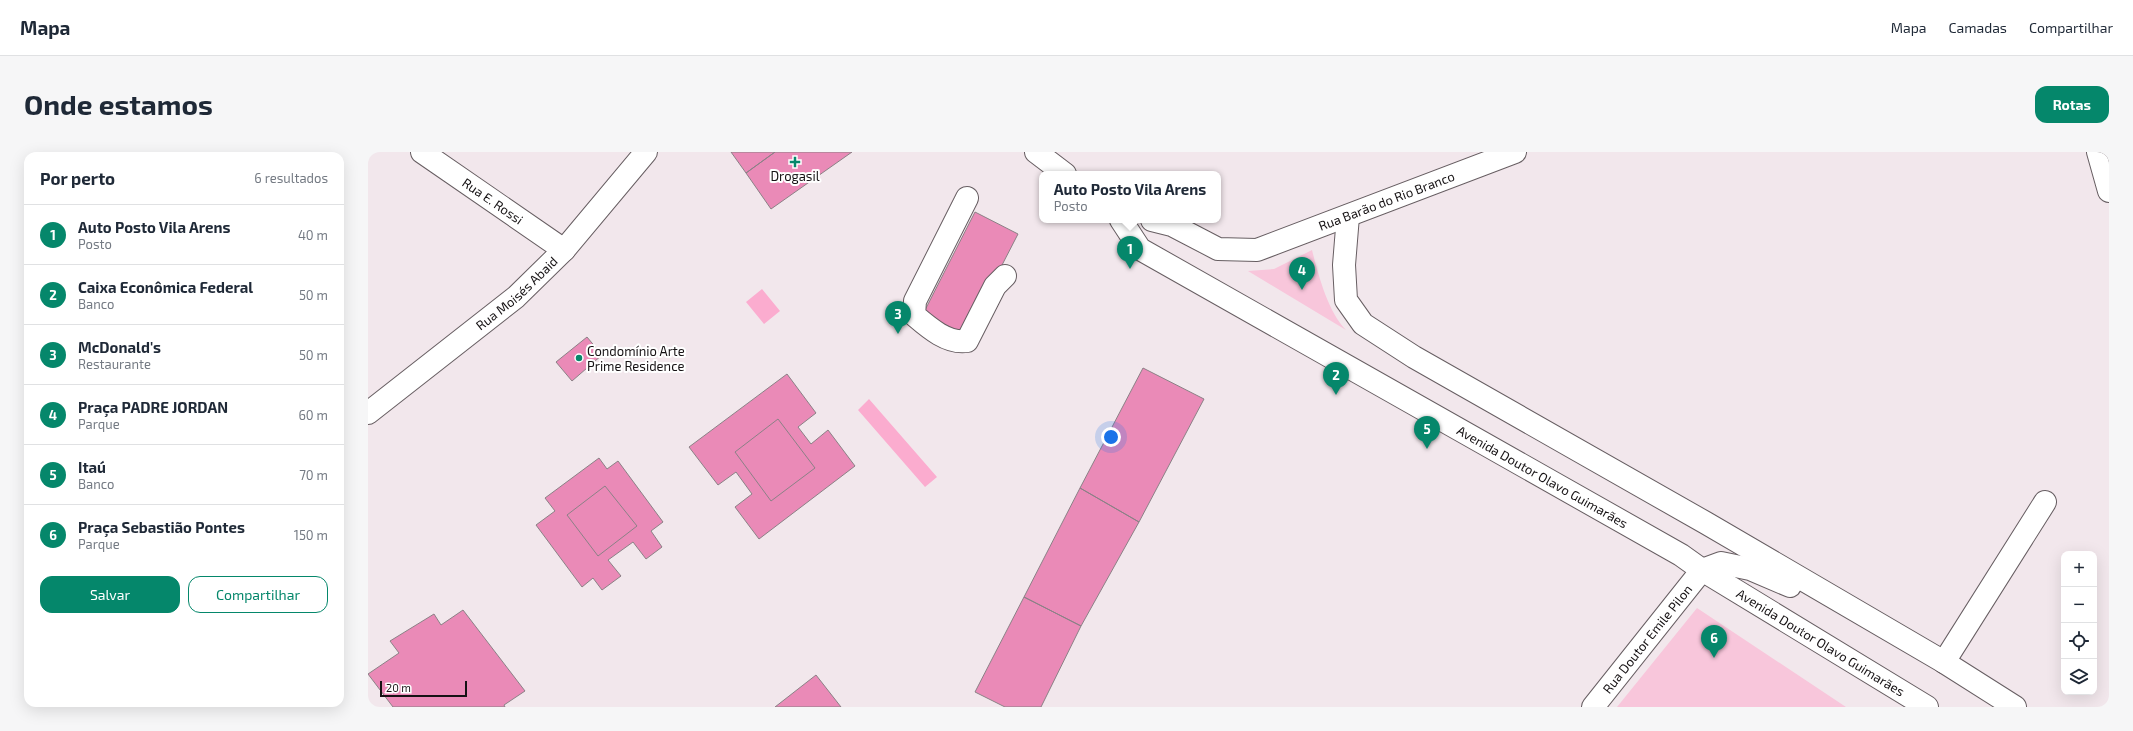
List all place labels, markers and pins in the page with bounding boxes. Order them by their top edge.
marker: Drogasil [790,157,800,167]
place label: Drogasil [770,168,820,184]
pin: 1 [1117,236,1143,269]
pin: 4 [1289,257,1315,290]
pin: 3 [885,301,911,334]
place label: Condomínio Arte Prime Residence [587,343,685,374]
marker: Condomínio Arte Prime Residence [574,353,584,363]
pin: 2 [1323,362,1349,395]
pin: 5 [1414,416,1440,449]
pin: 6 [1701,625,1727,658]

